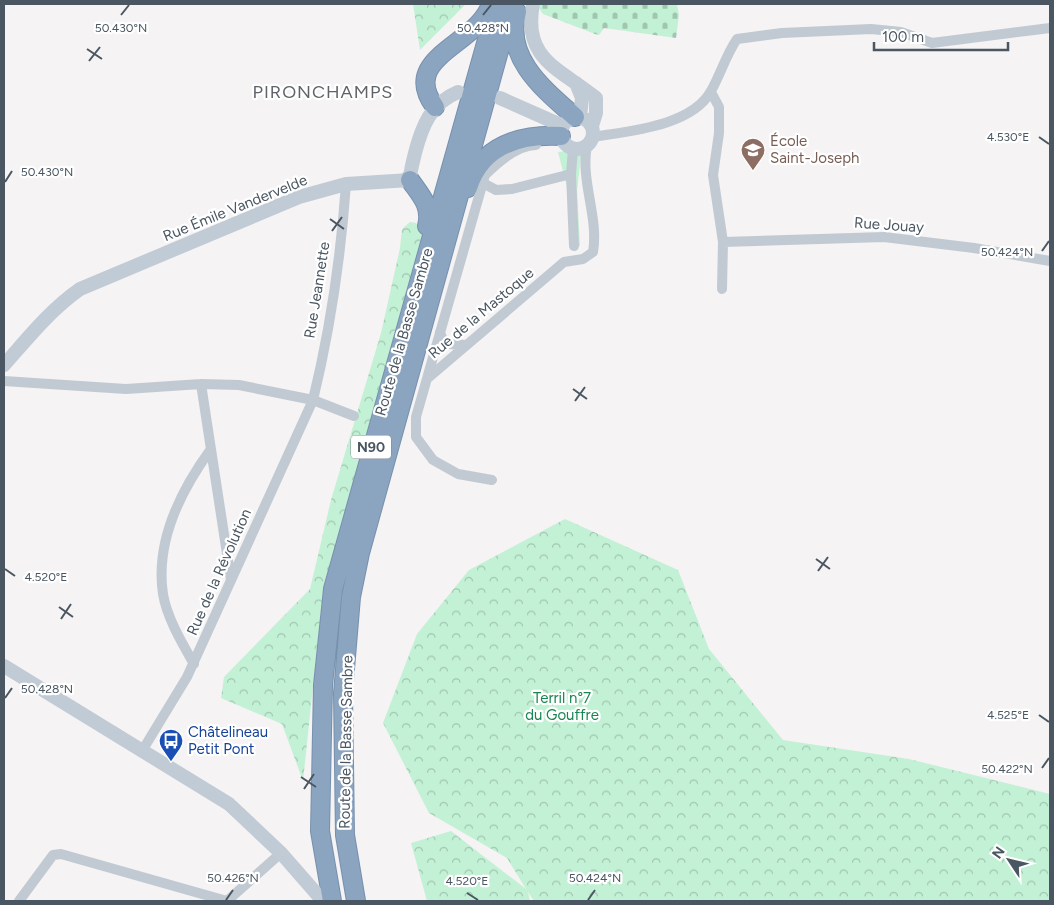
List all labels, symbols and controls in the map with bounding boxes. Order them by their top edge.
scale bar [874,20,1008,52]
text: 50.430°N [95,21,147,35]
text: 50.428°N [457,21,509,35]
text: 100 m [882,28,924,46]
district label: PIRONCHAMPS [253,81,393,103]
text: 4.530°E [987,130,1029,144]
place label: École Saint-Joseph [770,132,859,167]
school or university icon: École Saint-Joseph [740,137,766,171]
text: 50.430°N [21,165,73,179]
street label: Rue Émile Vandervelde [160,171,310,245]
street label: Rue Jouay [854,214,925,236]
street label: Rue Jeannette [300,240,334,340]
text: 50.424°N [981,245,1033,259]
street label: Route de la Basse Sambre [371,246,437,418]
street label: Rue de la Mastoque [425,264,537,362]
road number: N90 [351,436,391,458]
street label: Rue de la Révolution [183,506,255,638]
text: 4.520°E [25,570,67,584]
street label: Route de la Basse Sambre [335,655,357,829]
text: 50.428°N [21,682,73,696]
park label: Terril n°7 du Gouffre [525,689,599,724]
text: 4.525°E [987,708,1029,722]
place label: Châtelineau Petit Pont [188,723,268,758]
bus stop icon: Châtelineau Petit Pont [158,728,184,762]
text: 50.422°N [981,762,1033,776]
north arrow [984,835,1034,885]
text: N [989,844,1009,862]
text: 50.426°N [207,871,259,885]
text: 50.424°N [569,871,621,885]
text: 4.520°E [446,874,488,888]

